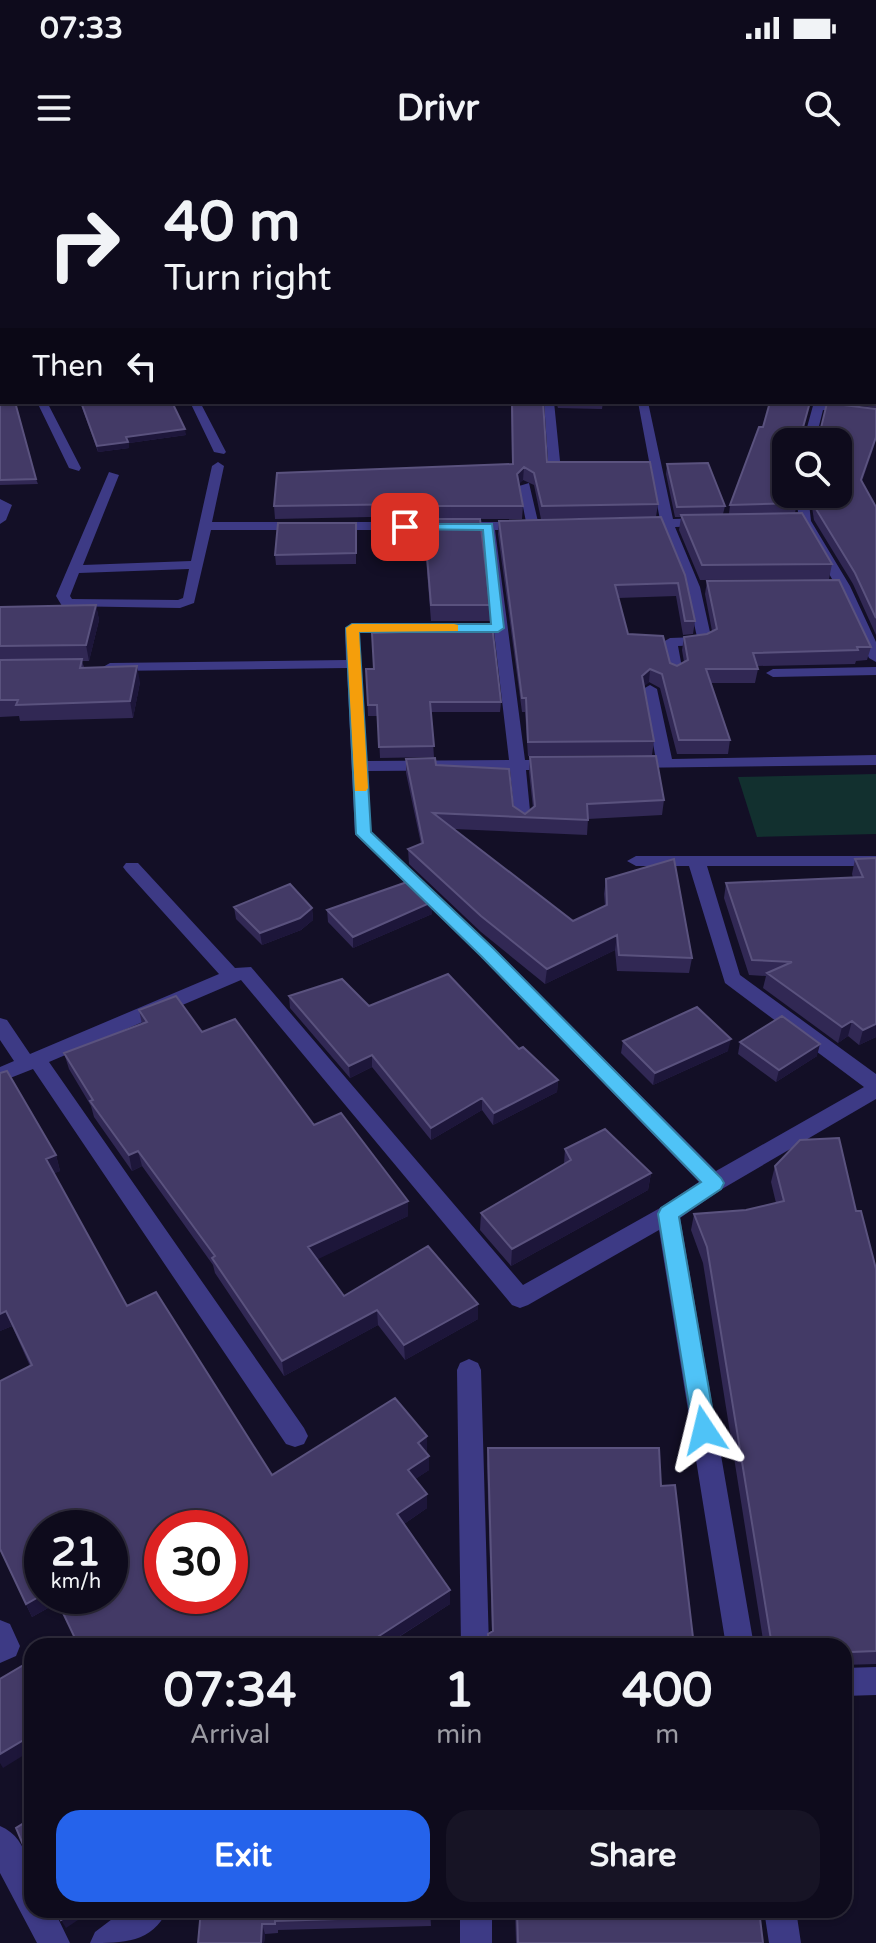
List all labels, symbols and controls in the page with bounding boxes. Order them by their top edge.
text: 07:33 [40,10,123,47]
icon: menu [32,86,76,130]
icon: search [800,86,844,130]
text: Drivr [397,87,479,130]
text: 40 m [164,189,300,256]
icon: right [32,192,136,296]
text: Turn right [164,257,331,300]
icon: left [120,344,164,388]
text: Then [32,348,104,385]
map controls [772,428,852,508]
button: search [772,428,852,508]
pin [371,493,439,561]
icon: arrive [383,505,427,549]
position arrow [662,1388,746,1472]
speed limit sign: 30 [144,1510,248,1614]
text: 21 [51,1528,101,1576]
text: km/h [51,1570,101,1594]
text: 07:34 [164,1662,297,1720]
text: 1 [444,1662,474,1720]
text: 400 [622,1662,712,1720]
text: Arrival [190,1719,270,1750]
text: min [436,1719,482,1750]
text: m [655,1719,679,1750]
button: Exit [56,1810,430,1902]
button: Share [446,1810,820,1902]

